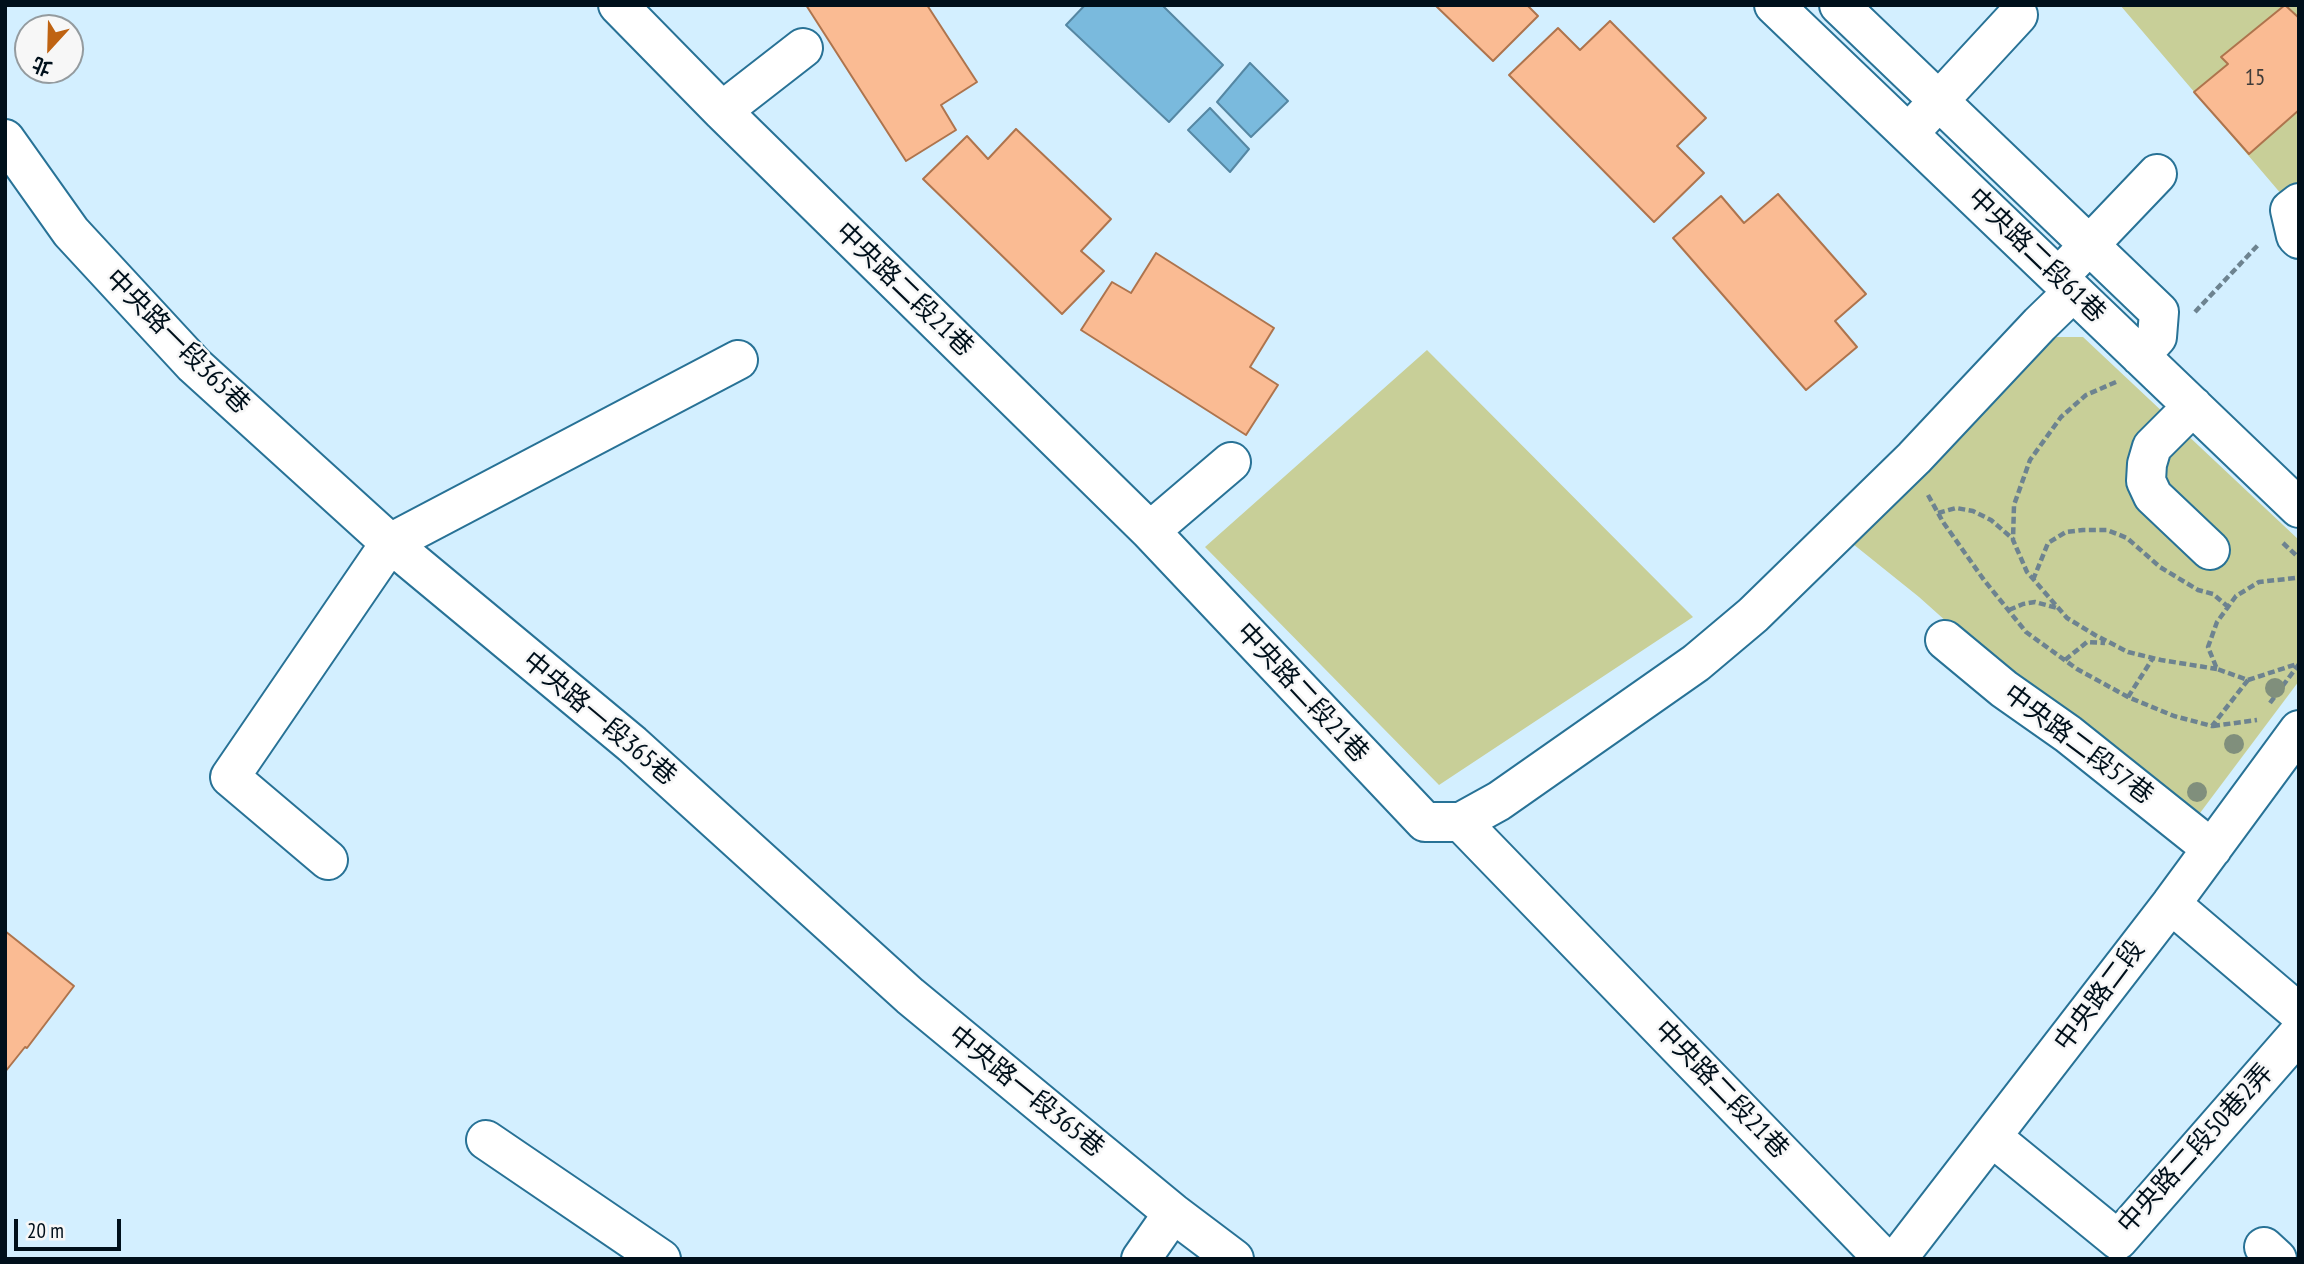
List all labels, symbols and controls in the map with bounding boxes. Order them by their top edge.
north arrow [14,14,84,84]
text: 北 [29,52,55,81]
house number: 15 [2245,64,2265,92]
street label: 中央路二段61巷 [1961,182,2111,330]
street label: 中央路二段21巷 [829,216,979,364]
street label: 中央路一段365巷 [98,263,256,421]
street label: 中央路二段21巷 [1229,617,1375,769]
street label: 中央路一段365巷 [516,646,682,792]
street label: 中央路二段57巷 [1997,679,2159,811]
street label: 中央路二段 [2048,935,2152,1057]
street label: 中央路二段21巷 [1647,1015,1795,1165]
street label: 中央路一段365巷 [942,1020,1110,1164]
street label: 中央路二段50巷2弄 [2112,1058,2280,1240]
scale bar [18,1204,124,1248]
text: 20 m [27,1217,64,1244]

